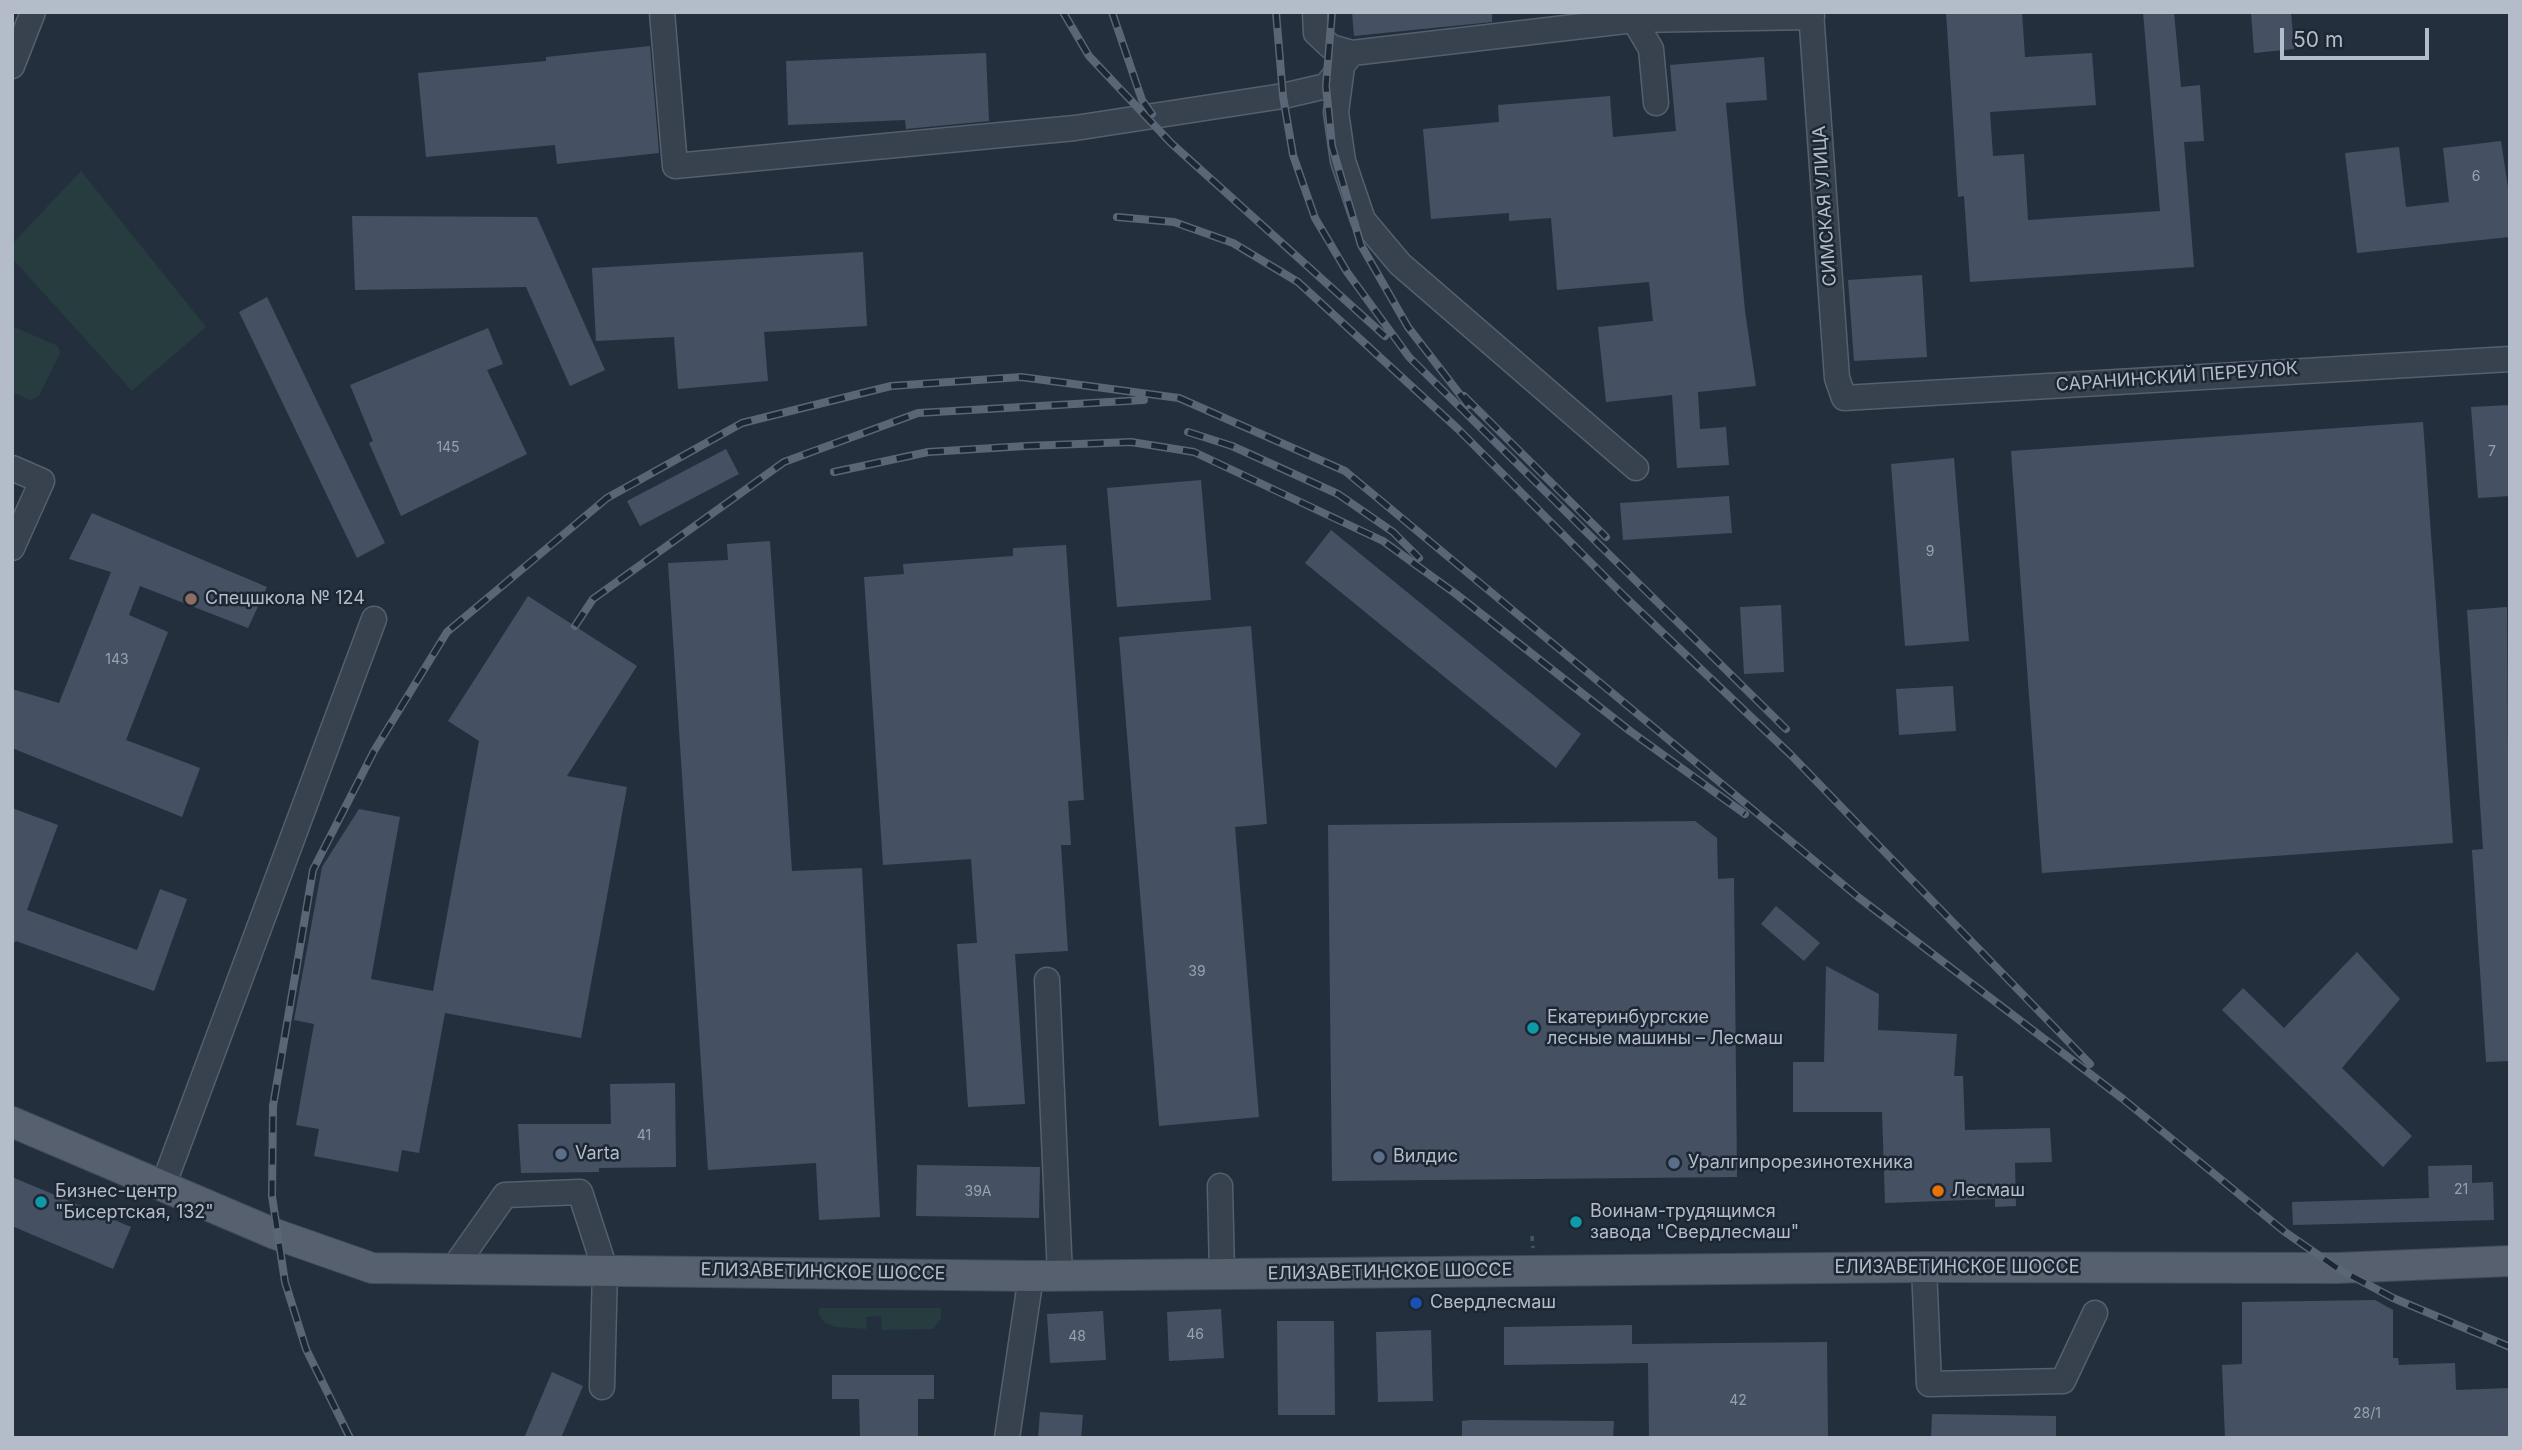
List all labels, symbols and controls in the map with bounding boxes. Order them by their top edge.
scale bar [2284,14,2433,58]
text: 50 m [2293,27,2343,52]
street label: СИМСКАЯ УЛИЦА [1809,125,1841,287]
house number: 6 [2472,169,2480,185]
street label: САРАНИНСКИЙ ПЕРЕУЛОК [2055,358,2299,396]
house number: 145 [436,440,460,456]
house number: 7 [2488,444,2496,460]
house number: 9 [1926,544,1934,560]
place label: Спецшкола № 124 [205,588,365,610]
marker: Спецшкола № 124 [183,591,199,607]
house number: 143 [105,652,129,668]
house number: 39 [1188,964,1206,980]
place label: Екатеринбургские лесные машины – Лесмаш [1547,1007,1783,1050]
marker: Екатеринбургские лесные машины – Лесмаш [1525,1020,1541,1036]
house number: 41 [637,1128,651,1144]
place label: Varta [575,1143,620,1165]
marker: Varta [553,1146,569,1162]
place label: Вилдис [1393,1146,1458,1168]
marker: Вилдис [1371,1149,1387,1165]
place label: Уралгипрорезинотехника [1688,1152,1913,1174]
marker: Уралгипрорезинотехника [1666,1155,1682,1171]
place label: Лесмаш [1952,1180,2025,1202]
place label: Бизнес-центр "Бисертская, 132" [55,1181,214,1224]
house number: 21 [2454,1182,2468,1198]
marker: Лесмаш [1930,1183,1946,1199]
house number: 39А [965,1184,991,1200]
marker: Бизнес-центр "Бисертская, 132" [33,1194,49,1210]
place label: Воинам-трудящимся завода "Свердлесмаш" [1590,1201,1799,1244]
marker: Воинам-трудящимся завода "Свердлесмаш" [1568,1214,1584,1230]
street label: ЕЛИЗАВЕТИНСКОЕ ШОССЕ [1835,1257,2079,1279]
street label: ЕЛИЗАВЕТИНСКОЕ ШОССЕ [700,1259,946,1285]
street label: ЕЛИЗАВЕТИНСКОЕ ШОССЕ [1267,1259,1513,1285]
place label: Свердлесмаш [1430,1292,1556,1314]
marker: Свердлесмаш [1408,1295,1424,1311]
house number: 46 [1186,1327,1204,1343]
house number: 48 [1068,1329,1086,1345]
house number: 42 [1729,1393,1747,1409]
house number: 28/1 [2353,1406,2381,1422]

